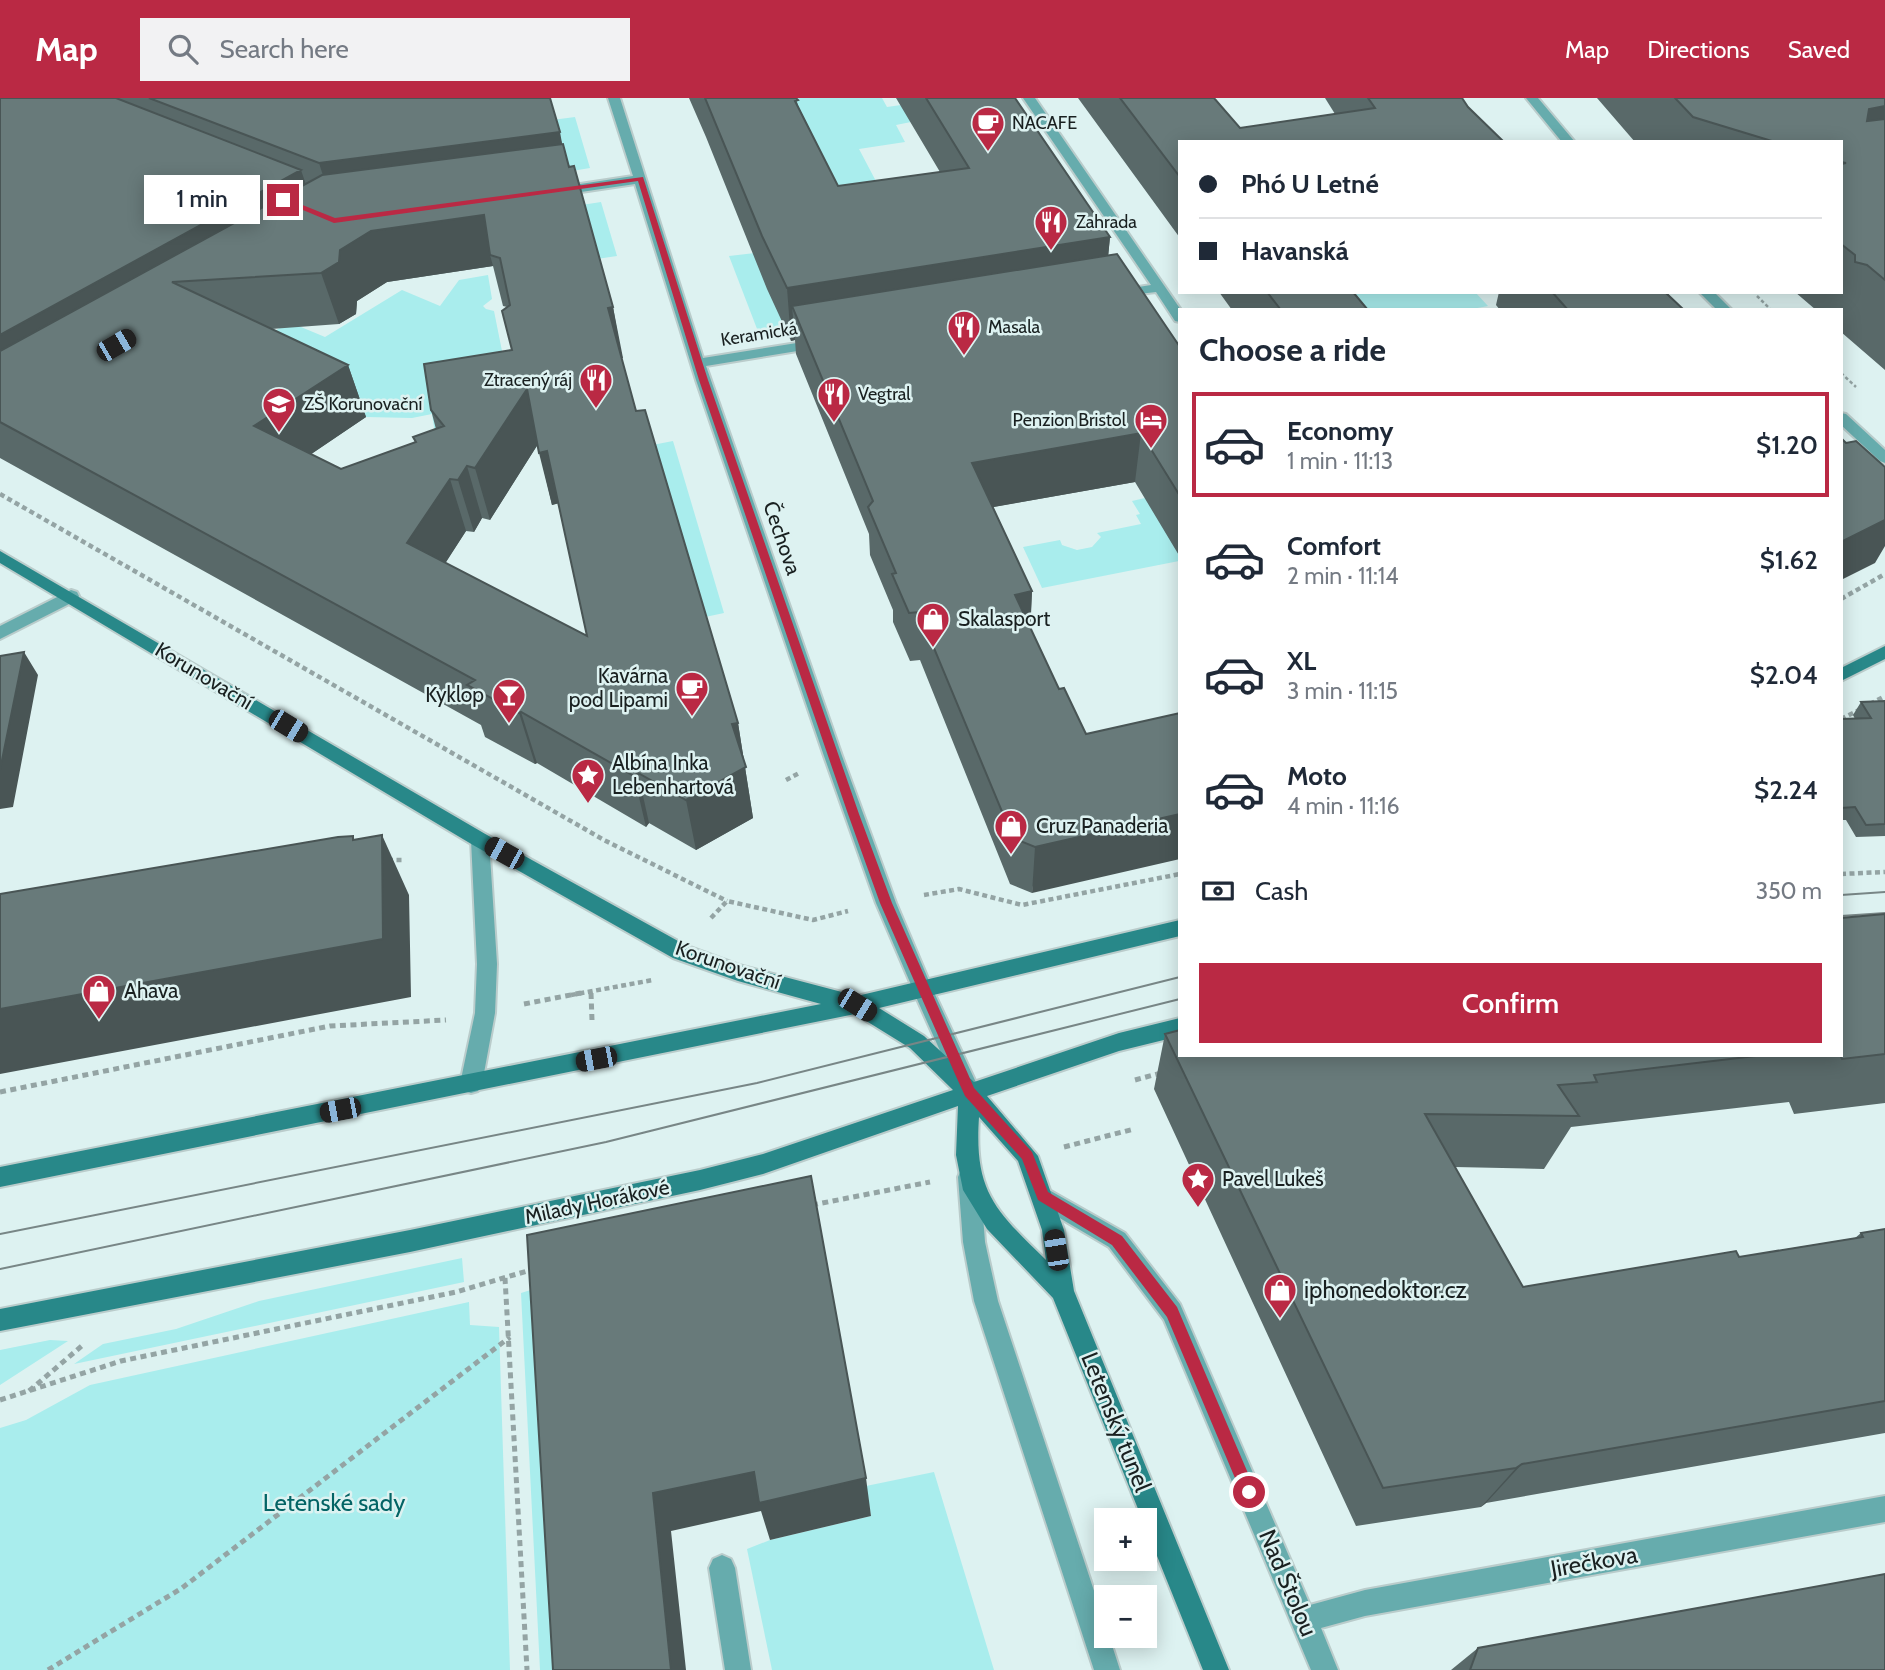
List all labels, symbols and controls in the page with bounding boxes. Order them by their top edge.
search box [140,18,630,81]
text: Map [35,29,98,69]
icon: search [164,30,202,68]
text: Search here [220,33,349,65]
text: Map [1565,35,1609,64]
text: Directions [1647,35,1750,64]
text: Saved [1788,35,1850,64]
cafe icon: NACAFE [969,104,1007,153]
place label: NACAFE [1012,112,1077,134]
text: Phó U Letné [1241,168,1379,200]
callout: 1 min [143,176,258,224]
route end [267,184,299,216]
text: 1 min [176,185,228,213]
restaurant icon: Zahrada [1032,203,1070,252]
place label: Zahrada [1076,211,1137,233]
text: Havanská [1241,235,1349,267]
restaurant icon: Masala [945,308,983,357]
place label: Masala [988,316,1040,338]
street label: Keramická [719,317,799,351]
car [93,325,140,365]
text: Choose a ride [1199,330,1386,369]
restaurant icon: Ztracený ráj [577,361,615,410]
place label: Ztracený ráj [484,369,572,391]
restaurant icon: Vegtral [815,375,853,424]
place label: Vegtral [858,383,911,405]
school or university icon: ZŠ Korunovační [260,385,298,434]
place label: ZŠ Korunovační [304,393,422,415]
hotel icon: Penzion Bristol [1132,401,1170,450]
place label: Penzion Bristol [1013,409,1127,431]
icon: car [1203,413,1266,476]
text: Economy [1287,415,1393,447]
text: $1.20 [1756,429,1818,461]
text: 1 min · 11:13 [1287,447,1393,475]
street label: Čechova [758,498,807,578]
icon: car [1203,528,1266,591]
text: Comfort [1287,530,1381,562]
text: $1.62 [1760,544,1818,576]
text: 2 min · 11:14 [1287,562,1399,590]
shop icon: Skalasport [914,600,952,649]
place label: Skalasport [958,606,1050,631]
street label: Korunovační [151,637,258,715]
icon: car [1203,643,1266,706]
text: XL [1287,645,1316,677]
text: $2.04 [1750,659,1818,691]
place label: Kavárna pod Lipami [569,663,668,712]
cafe icon: Kavárna pod Lipami [673,669,711,718]
bar icon: Kyklop [490,676,528,725]
text: 3 min · 11:15 [1287,677,1398,705]
place label: Kyklop [425,682,484,707]
car [265,706,312,746]
place label: Albína Inka Lebenhartová [612,750,734,799]
place icon: Albína Inka Lebenhartová [569,756,607,805]
icon: car [1203,758,1266,821]
text: Moto [1287,760,1347,792]
text: $2.24 [1754,774,1818,806]
text: 4 min · 11:16 [1287,792,1400,820]
shop icon: Cruz Panaderia [992,807,1030,856]
place label: Cruz Panaderia [1036,813,1168,838]
car [481,834,528,872]
icon: cash [1199,872,1237,910]
text: Cash [1255,875,1308,907]
text: 350 m [1756,877,1822,905]
street label: Korunovační [672,935,784,994]
button: Confirm [1199,963,1822,1043]
shop icon: Ahava [80,972,118,1021]
place label: Ahava [124,978,178,1003]
car [834,985,881,1025]
car [574,1045,619,1073]
car [318,1096,363,1124]
place icon: Pavel Lukeš [1179,1160,1217,1209]
place label: Pavel Lukeš [1222,1166,1324,1191]
street label: Milady Horákové [522,1174,672,1229]
car [1043,1228,1070,1272]
shop icon: iphonedoktor.cz [1261,1271,1299,1320]
place label: iphonedoktor.cz [1304,1275,1467,1304]
street label: Letenský tunel [1075,1348,1158,1496]
route start [1233,1476,1265,1508]
park label: Letenské sady [263,1488,405,1517]
map controls [1094,1508,1157,1648]
button: + [1094,1508,1157,1571]
street label: Nad Štolou [1253,1525,1324,1641]
street label: Jirečkova [1547,1540,1640,1584]
button: − [1094,1585,1157,1648]

